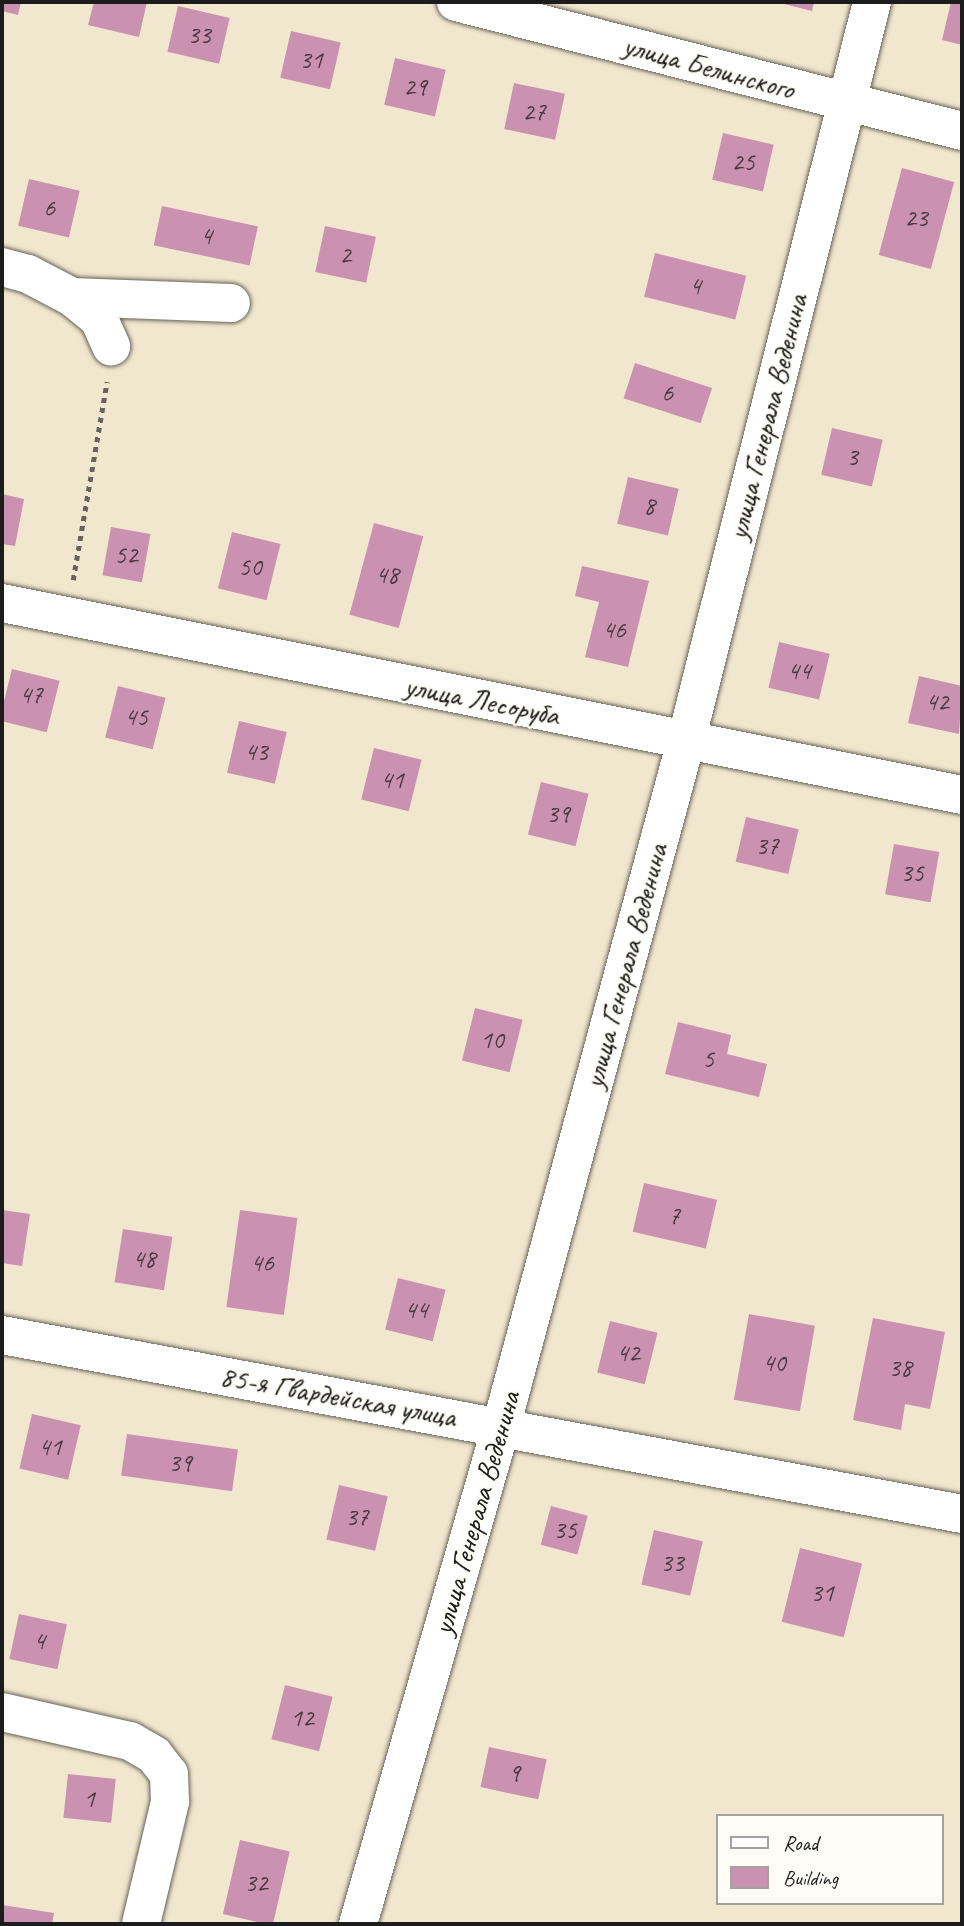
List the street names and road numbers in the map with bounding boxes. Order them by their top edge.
street label: улица Белинского [619,27,799,107]
street label: улица Генерала Веденина [719,290,815,544]
street label: улица Лесоруба [402,667,562,733]
street label: улица Генерала Веденина [575,839,675,1093]
street label: 85-я Гвардейская улица [216,1357,460,1435]
street label: улица Генерала Веденина [424,1386,528,1640]

